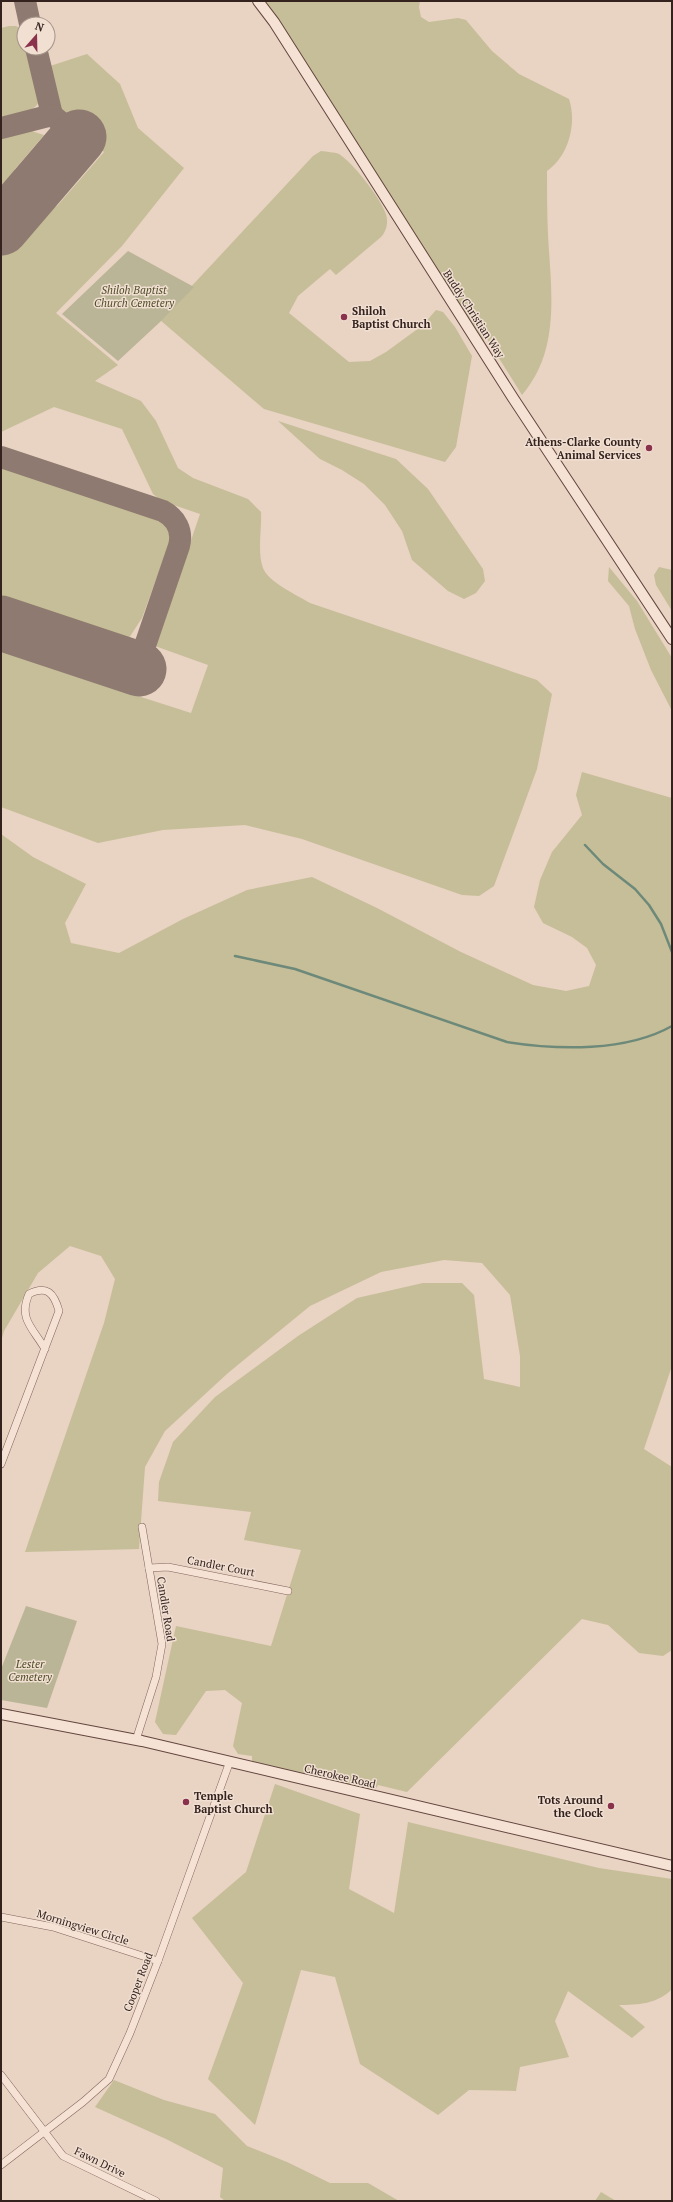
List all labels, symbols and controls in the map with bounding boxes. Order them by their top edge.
north arrow [16,16,56,56]
text: N [33,19,46,35]
street label: Buddy Christian Way [440,267,508,361]
park label: Shiloh Baptist Church Cemetery [94,283,175,310]
place label: Shiloh Baptist Church [352,304,430,331]
marker: Shiloh Baptist Church [339,312,349,322]
place label: Athens-Clarke County Animal Services [525,435,641,462]
marker: Athens-Clarke County Animal Services [644,443,654,453]
street label: Candler Court [186,1553,256,1579]
street label: Candler Road [154,1576,178,1642]
park label: Lester Cemetery [8,1657,53,1684]
street label: Cherokee Road [303,1761,377,1791]
place label: Temple Baptist Church [194,1789,272,1816]
place label: Tots Around the Clock [538,1793,604,1820]
marker: Temple Baptist Church [181,1797,191,1807]
marker: Tots Around the Clock [606,1801,616,1811]
street label: Morningview Circle [35,1906,131,1948]
street label: Cooper Road [120,1950,156,2014]
street label: Fawn Drive [72,2144,128,2181]

